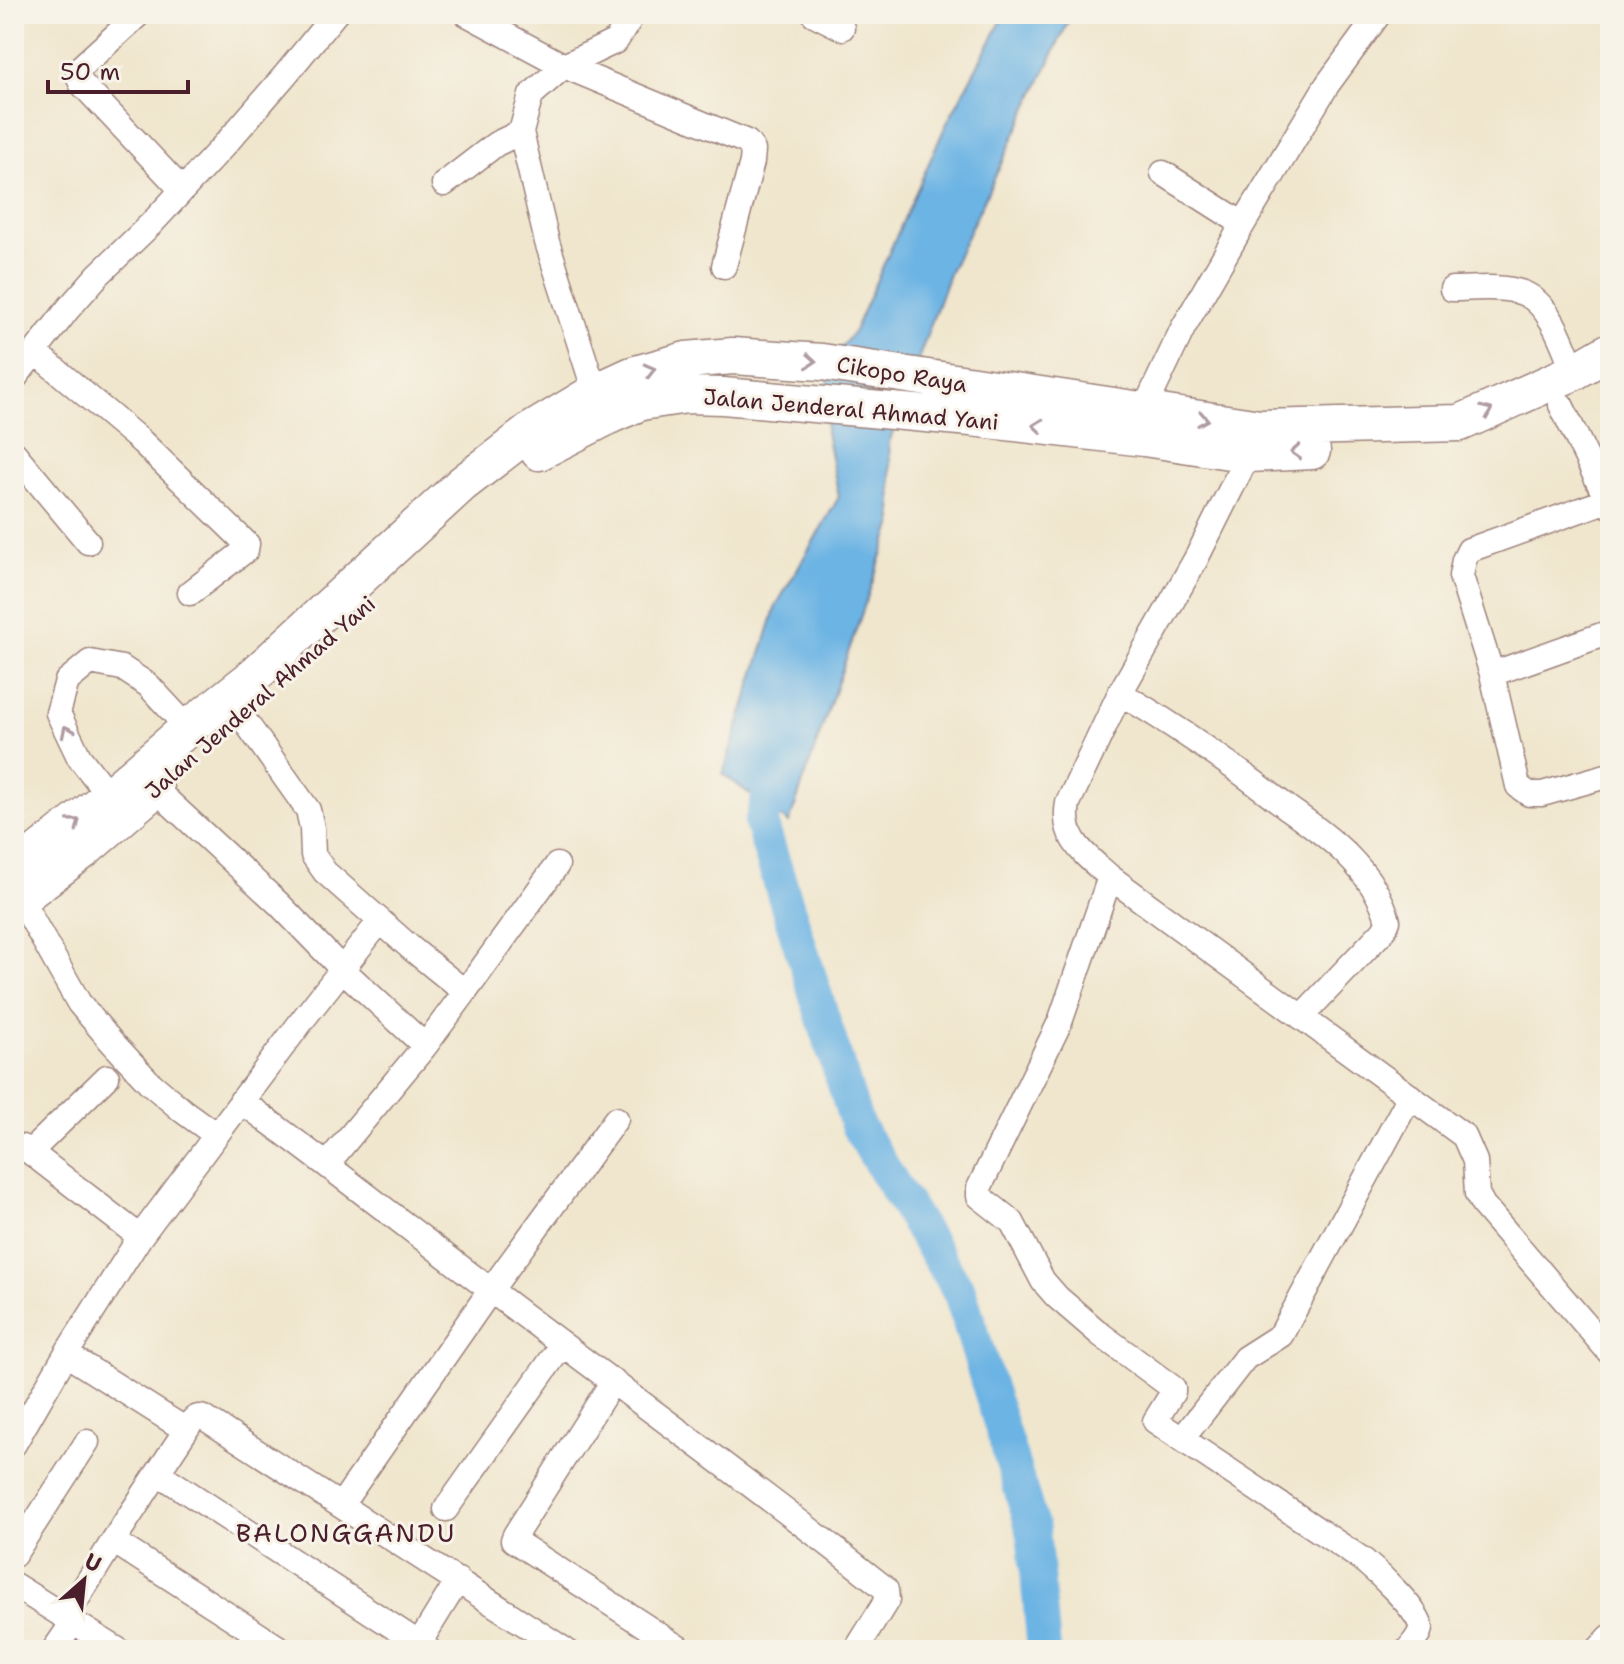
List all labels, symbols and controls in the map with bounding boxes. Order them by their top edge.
scale bar [48,44,188,94]
text: 50 m [60,56,120,88]
street label: Cikopo Raya [835,350,969,399]
one-way arrow [805,352,818,369]
one-way arrow [643,362,657,379]
street label: Jalan Jenderal Ahmad Yani [702,382,1000,437]
one-way arrow [1479,404,1494,420]
one-way arrow [1196,410,1209,427]
one-way arrow [1031,417,1044,434]
one-way arrow [1289,443,1302,460]
street label: Jalan Jenderal Ahmad Yani [139,589,382,805]
one-way arrow [61,725,77,739]
one-way arrow [66,818,81,832]
district label: BALONGGANDU [236,1515,456,1550]
north arrow [44,1540,124,1620]
text: U [80,1546,106,1579]

